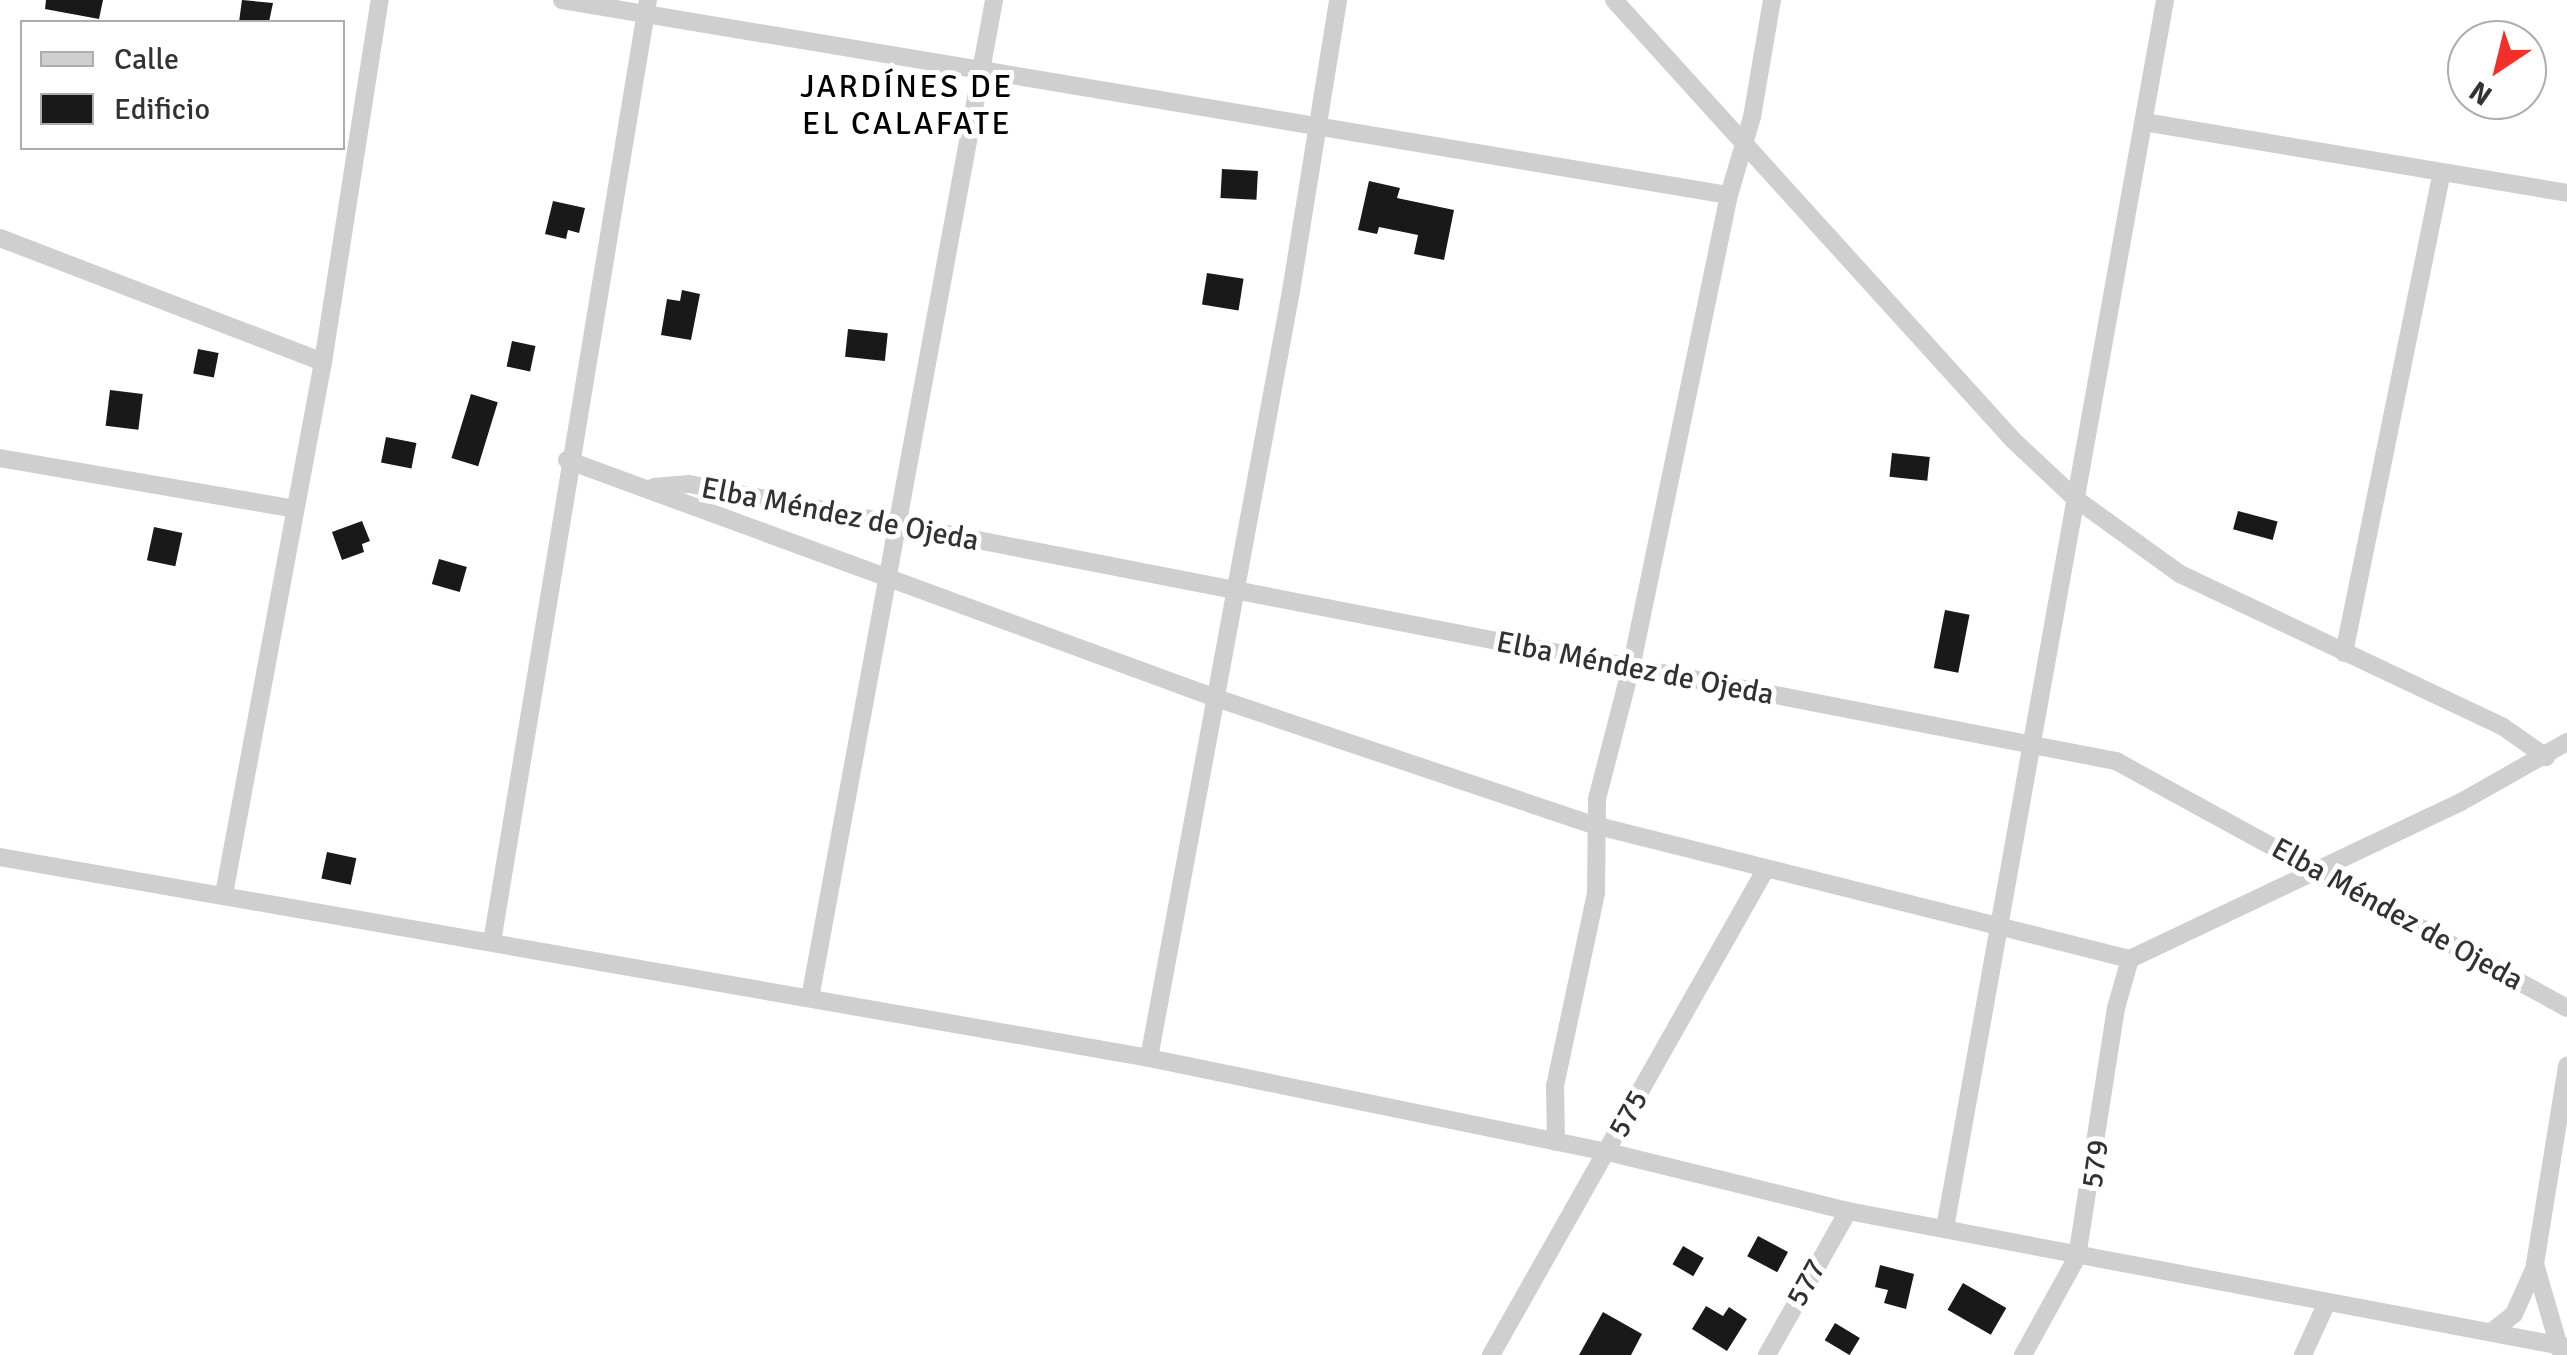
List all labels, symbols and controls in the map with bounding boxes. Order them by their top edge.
legend [20,20,345,150]
north arrow [2447,20,2547,120]
text: Calle [114,41,179,78]
district label: JARDÍNES DE EL CALAFATE [800,69,1014,144]
text: N [2463,73,2499,112]
text: Edificio [114,91,210,128]
street label: Elba Méndez de Ojeda [698,470,982,560]
street label: Elba Méndez de Ojeda [1493,624,1777,714]
street label: Elba Méndez de Ojeda [2265,831,2529,999]
street label: 575 [1601,1084,1657,1144]
street label: 579 [2075,1137,2117,1191]
street label: 577 [1779,1253,1835,1313]

